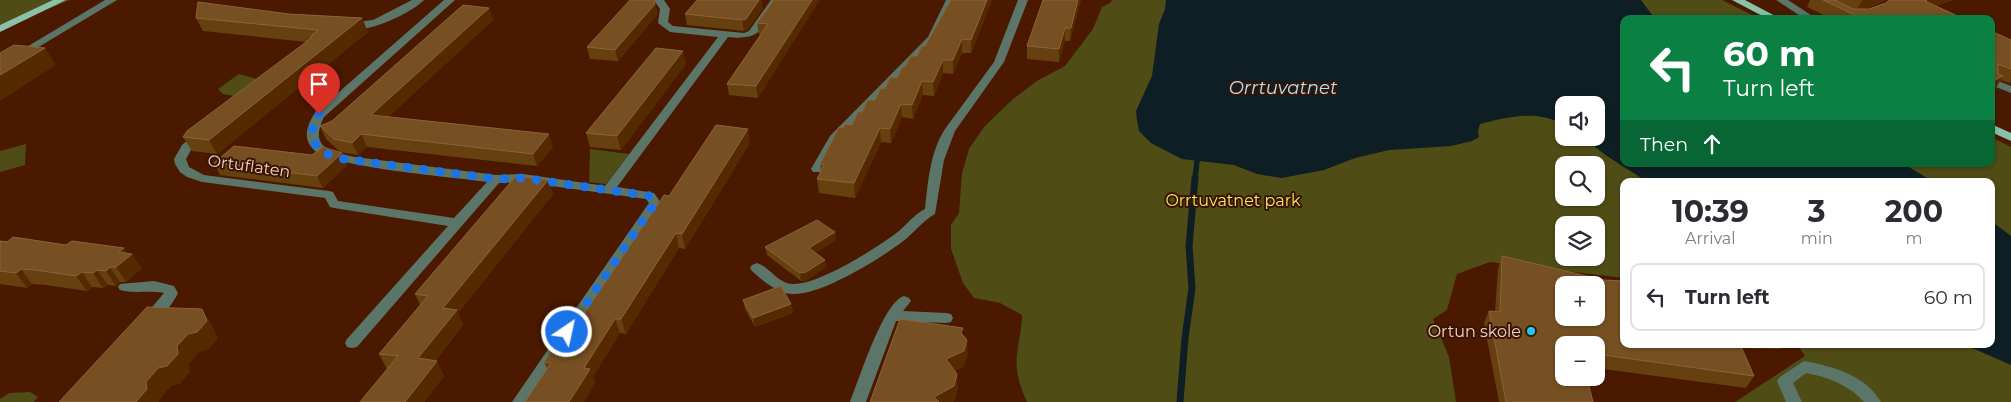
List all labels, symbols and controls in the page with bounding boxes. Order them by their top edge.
text: 60 m [1723,32,1816,75]
icon: left [1640,35,1705,100]
pin [298,63,340,114]
icon: arrive [305,70,333,98]
text: Turn left [1723,75,1815,102]
water label: Orrtuvatnet [1229,77,1338,99]
map controls [1555,96,1605,386]
button: sound [1555,96,1605,146]
icon: ahead [1698,130,1726,158]
text: Then [1640,133,1688,156]
street label: Ortuflaten [206,151,292,181]
button: search [1555,156,1605,206]
park label: Orrtuvatnet park [1165,191,1301,210]
text: 10:39 [1672,193,1749,230]
text: 3 [1808,193,1826,230]
text: 200 [1885,193,1943,230]
button: layers [1555,216,1605,266]
text: Arrival [1685,229,1736,248]
text: min [1801,229,1833,248]
text: m [1905,229,1922,248]
button: + [1555,276,1605,326]
icon: left [1642,283,1670,311]
text: Turn left [1685,286,1770,309]
text: 60 m [1924,286,1973,309]
position arrow [540,305,592,357]
place label: Ortun skole [1428,322,1521,341]
marker: Ortun skole [1525,325,1537,337]
button: − [1555,336,1605,386]

